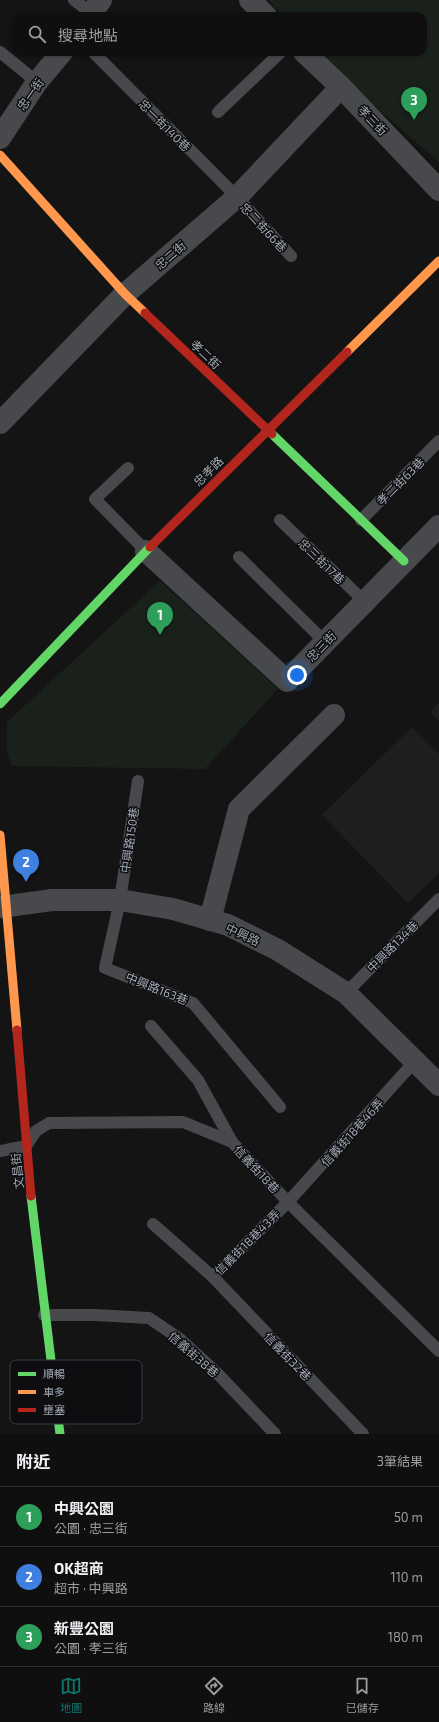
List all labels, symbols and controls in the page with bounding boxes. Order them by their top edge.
search box [12,12,427,56]
icon: search [26,23,48,45]
text: 搜尋地點 [58,26,118,44]
street label: 忠一街 [14,75,46,113]
pin: 3 [401,87,427,120]
street label: 忠一街140巷 [136,96,194,154]
street label: 孝三街 [355,102,391,138]
street label: 忠二街66巷 [238,200,290,254]
street label: 忠二街 [152,238,188,272]
street label: 孝二街 [188,337,224,371]
street label: 忠孝路 [190,453,226,489]
street label: 孝二街63巷 [373,454,427,508]
street label: 忠三街17巷 [296,535,348,587]
pin: 1 [147,602,173,635]
street label: 忠三街 [303,628,339,664]
your location [287,665,307,685]
street label: 中興路150巷 [117,806,141,874]
pin: 2 [13,849,39,882]
street label: 中興路134巷 [363,917,421,975]
street label: 中興路 [224,920,262,948]
street label: 中興路163巷 [124,969,190,1007]
street label: 信義街18巷46弄 [318,1095,386,1169]
street label: 信義街18巷 [231,1142,283,1196]
street label: 文昌街 [8,1152,26,1190]
street label: 信義街18巷43弄 [212,1207,282,1277]
street label: 信義街38巷 [166,1328,222,1380]
street label: 信義街32巷 [262,1329,314,1383]
legend [10,1360,142,1424]
text: 順暢 [43,1367,65,1380]
text: 車多 [43,1385,65,1398]
text: 壅塞 [43,1403,65,1416]
text: 附近 [16,1451,50,1471]
text: 3筆結果 [377,1453,423,1469]
text: 中興公園 [54,1499,114,1517]
text: 1 [26,1509,32,1525]
text: 50 m [394,1509,423,1525]
text: 公園 · 忠三街 [54,1520,128,1536]
text: OK超商 [54,1559,104,1577]
text: 2 [25,1569,33,1585]
text: 110 m [391,1569,423,1585]
text: 超市 · 中興路 [54,1580,128,1596]
text: 新豐公園 [54,1619,114,1637]
text: 3 [25,1629,33,1645]
text: 180 m [388,1629,423,1645]
text: 公園 · 孝三街 [54,1640,128,1656]
tab: 地圖 [60,1675,82,1715]
tab: 路線 [203,1675,225,1715]
tab: 已儲存 [346,1675,379,1715]

